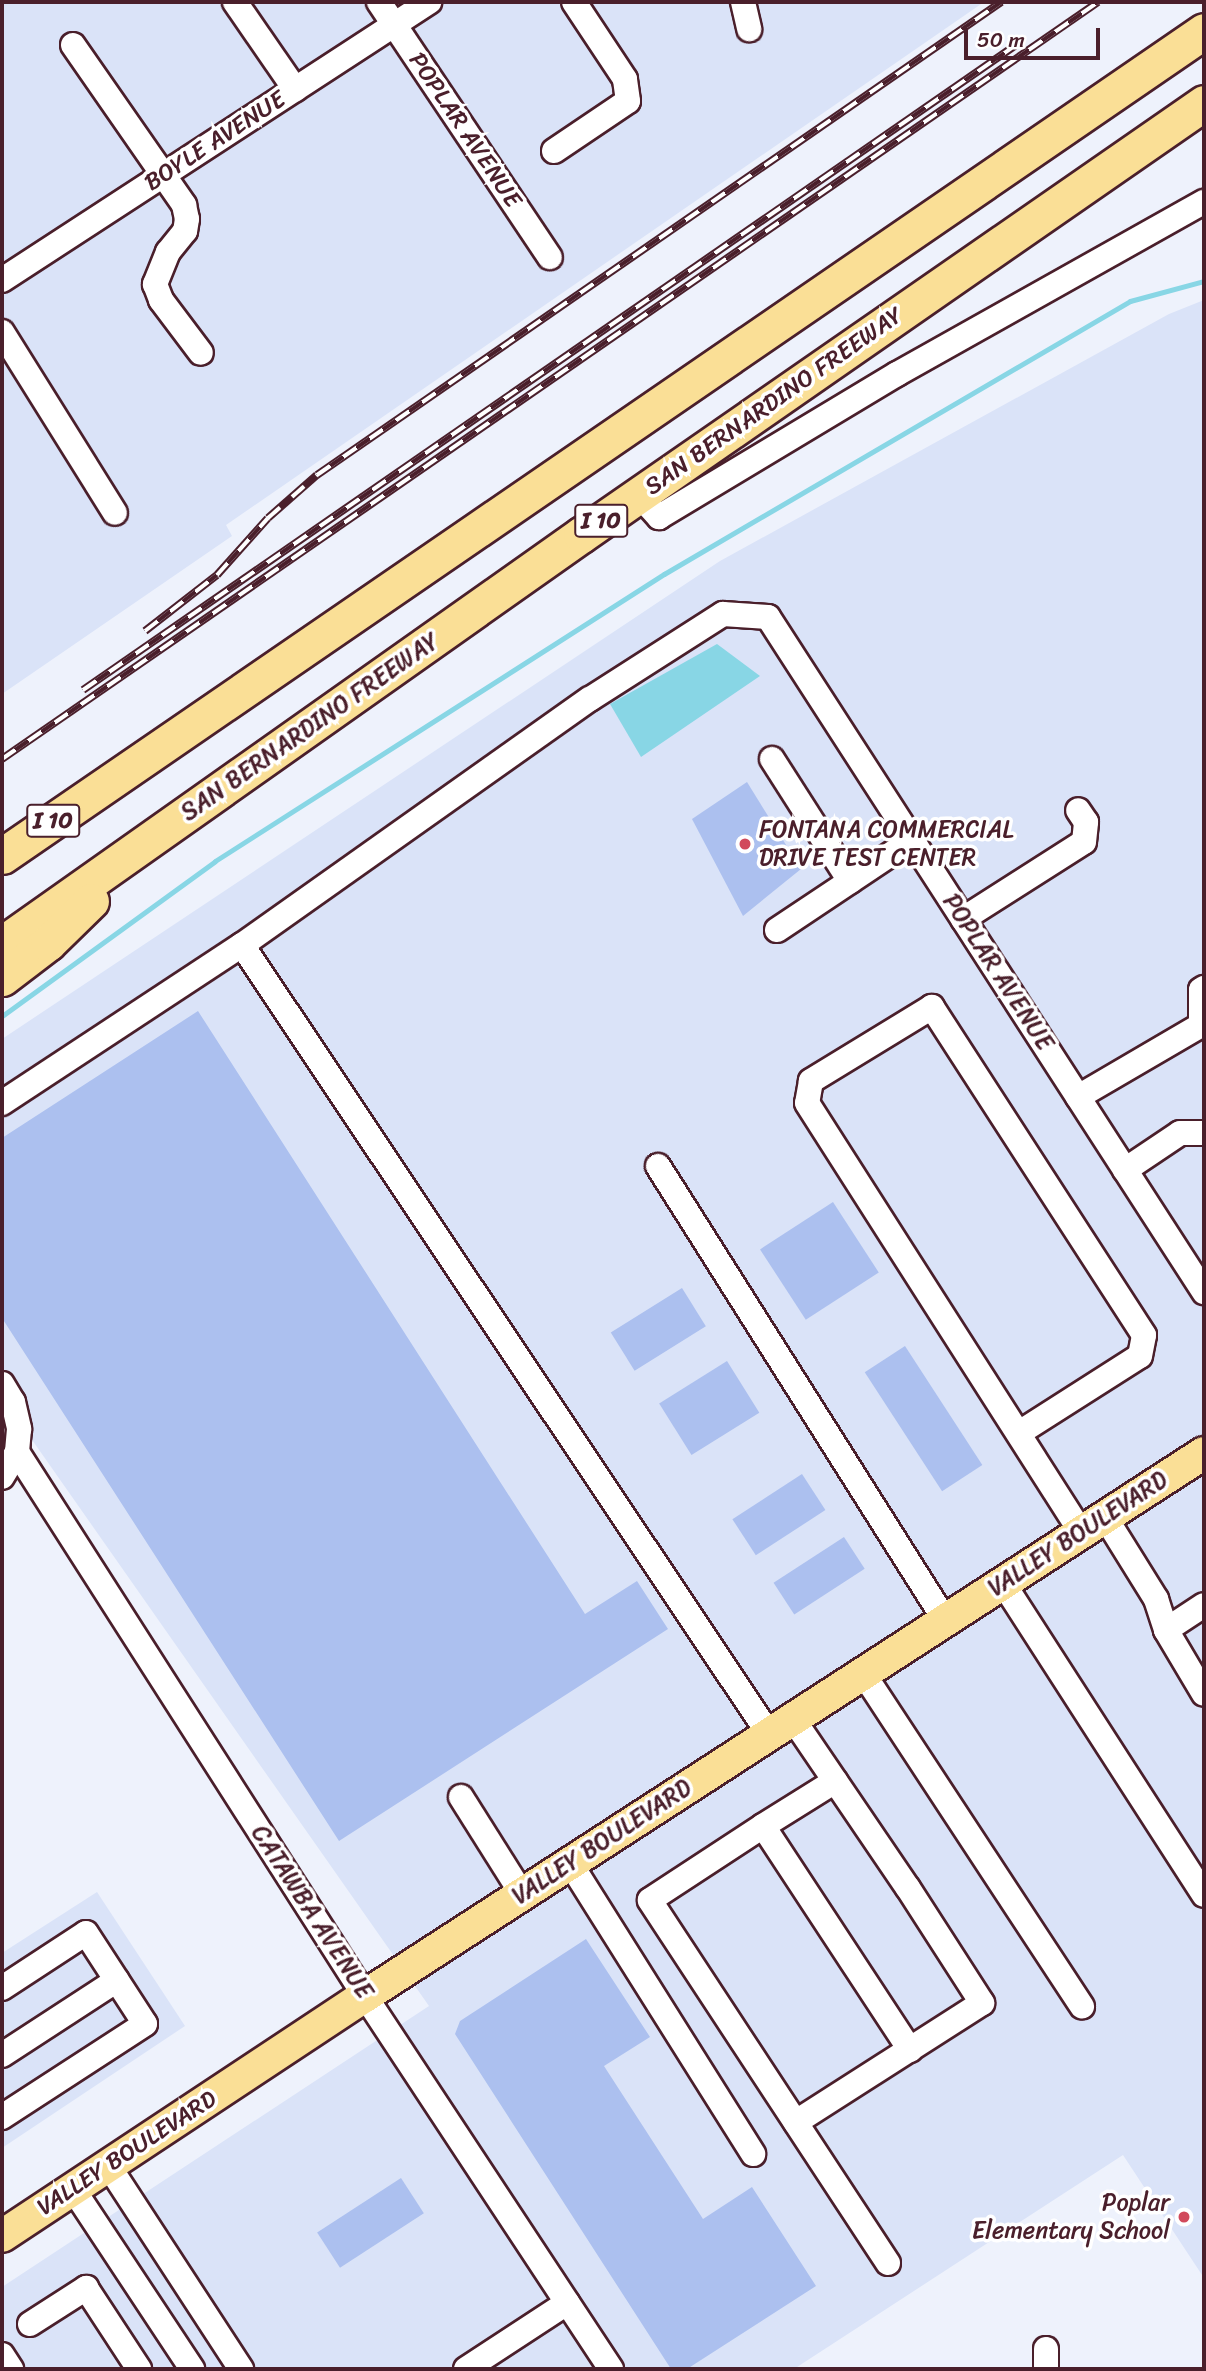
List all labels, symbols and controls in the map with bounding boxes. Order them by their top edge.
scale bar [968,14,1104,58]
text: 50 m [977,21,1025,59]
street label: POPLAR AVENUE [403,47,527,213]
street label: BOYLE AVENUE [139,84,291,198]
street label: SAN BERNARDINO FREEWAY [641,302,907,500]
road number: I 10 [573,502,629,540]
street label: SAN BERNARDINO FREEWAY [177,628,443,826]
road number: I 10 [25,802,81,841]
place label: FONTANA COMMERCIAL DRIVE TEST CENTER [759,816,1015,872]
marker: FONTANA COMMERCIAL DRIVE TEST CENTER [737,836,753,852]
street label: POPLAR AVENUE [937,888,1059,1056]
street label: VALLEY BOULEVARD [982,1464,1174,1604]
street label: VALLEY BOULEVARD [506,1772,698,1912]
street label: CATAWBA AVENUE [245,1820,379,2004]
street label: VALLEY BOULEVARD [31,2083,223,2223]
place label: Poplar Elementary School [972,2189,1170,2245]
marker: Poplar Elementary School [1176,2209,1192,2225]

